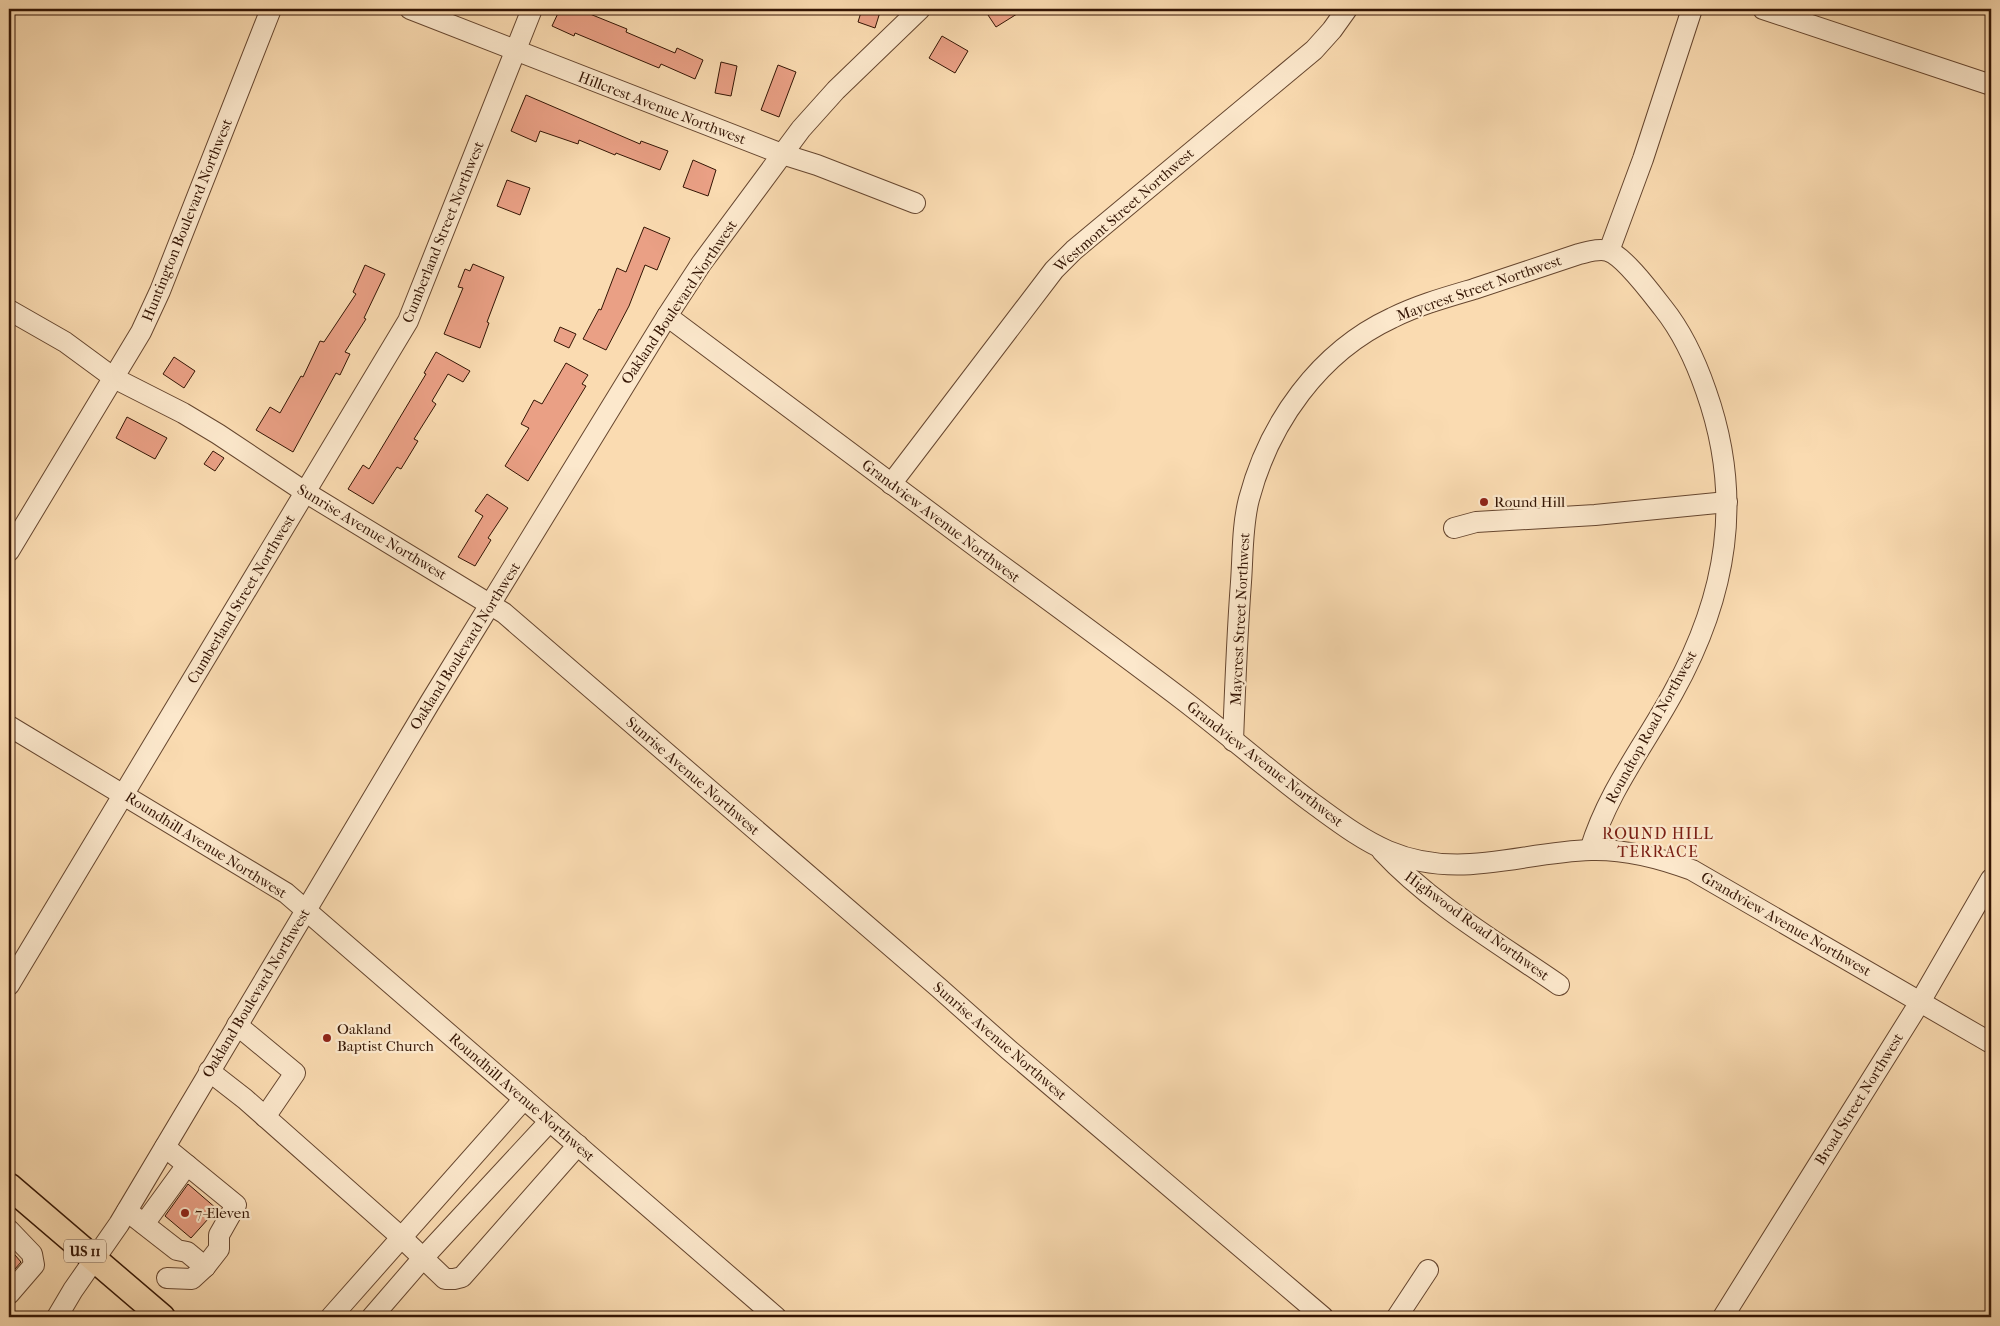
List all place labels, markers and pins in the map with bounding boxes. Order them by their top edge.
place label: Round Hill [1494,493,1565,511]
marker: Round Hill [1478,496,1490,508]
place label: Oakland Baptist Church [337,1020,434,1055]
marker: Oakland Baptist Church [321,1032,333,1044]
place label: 7-Eleven [195,1204,250,1222]
marker: 7-Eleven [179,1207,191,1219]

